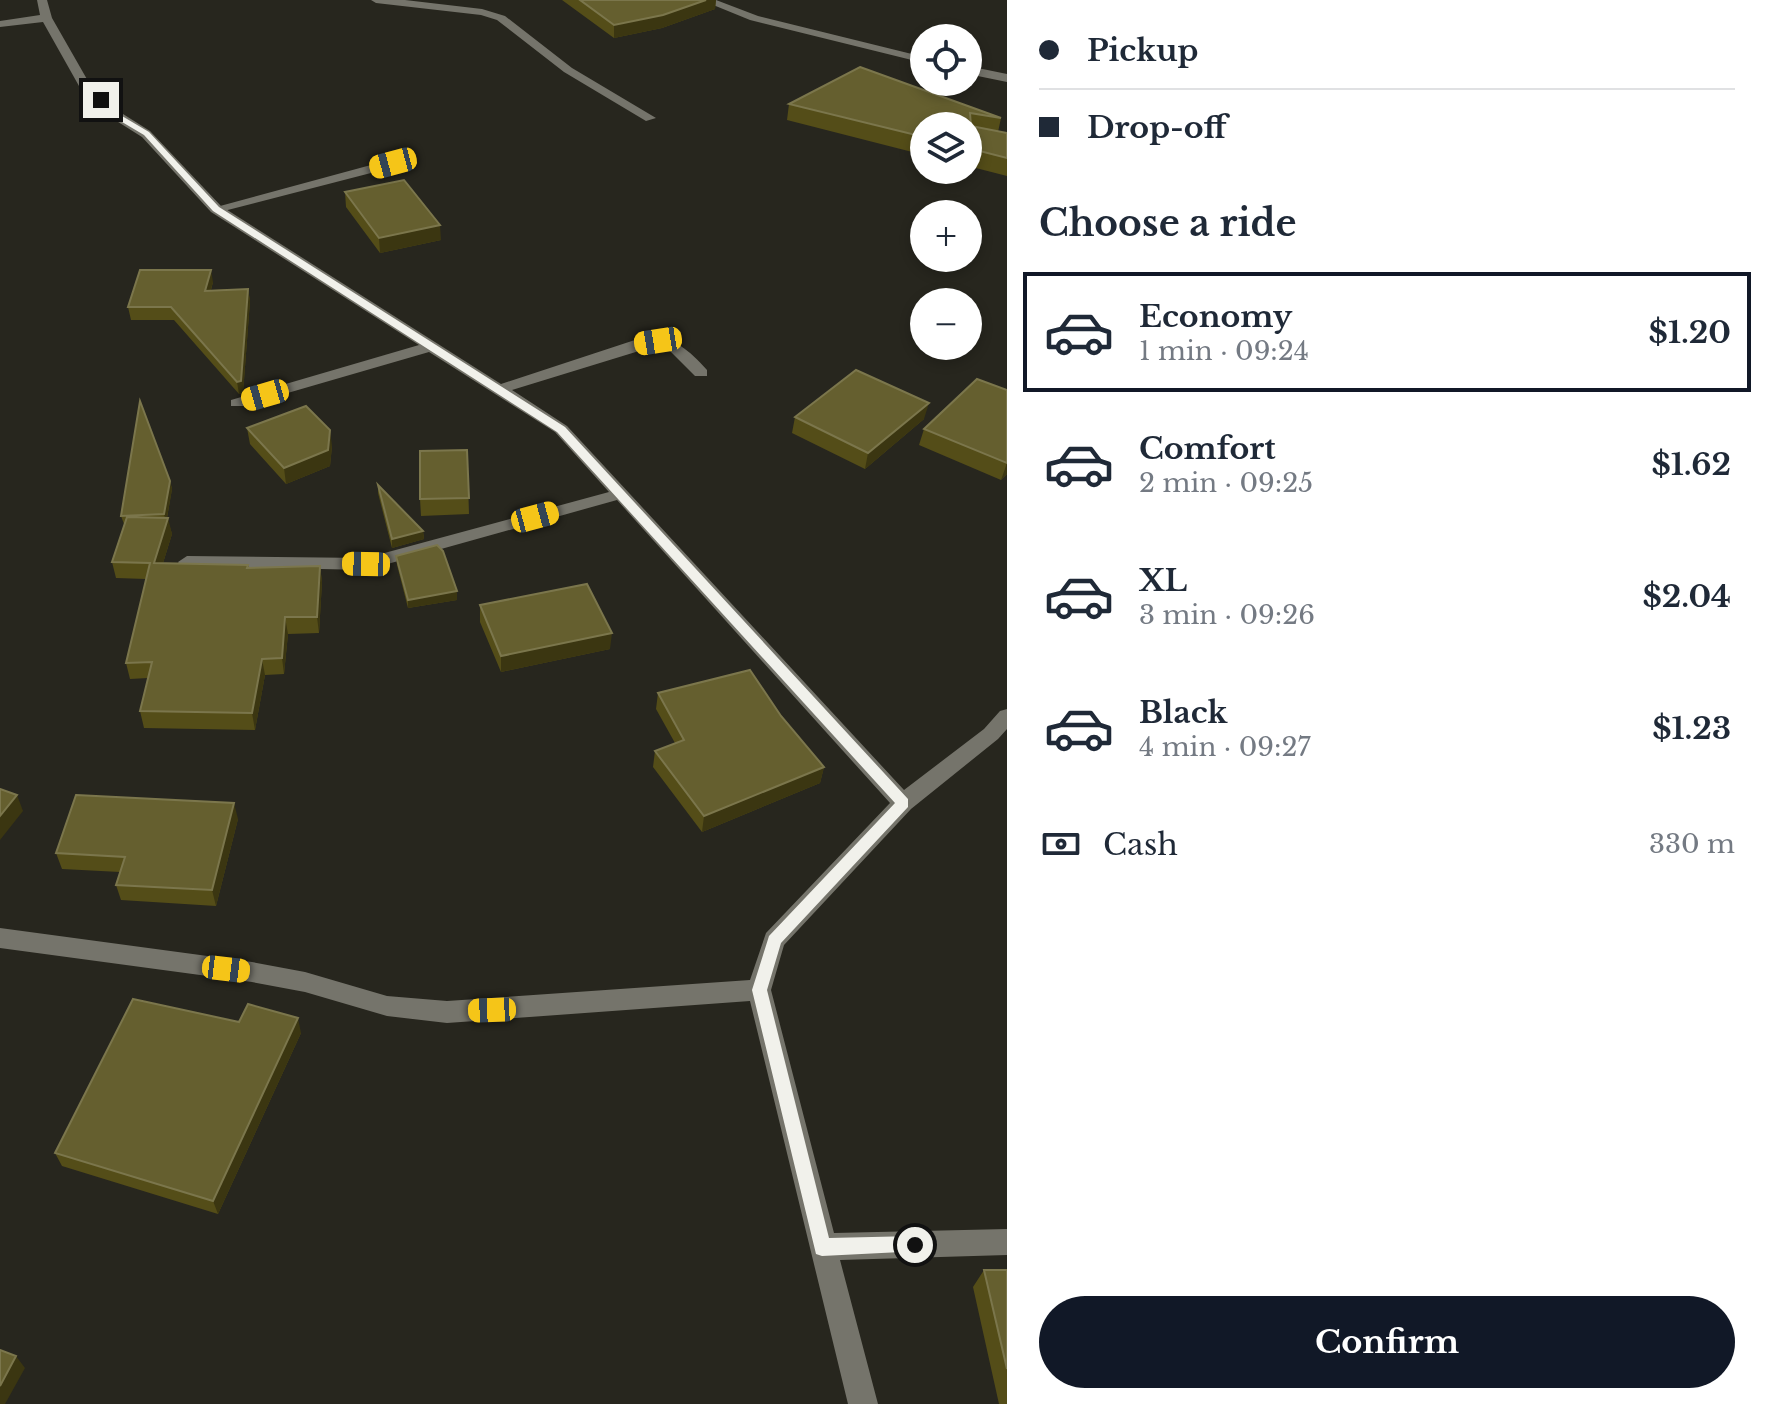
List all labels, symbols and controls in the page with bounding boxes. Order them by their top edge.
map controls [910,24,982,360]
button: locate [910,24,982,96]
text: Pickup [1087,32,1198,69]
route end [83,82,119,118]
text: Drop-off [1087,109,1227,146]
button: layers [910,112,982,184]
car [367,145,419,181]
button: + [910,200,982,272]
text: Choose a ride [1039,201,1296,246]
button: − [910,288,982,360]
icon: car [1043,296,1115,368]
text: Economy [1139,298,1292,335]
text: $1.20 [1649,314,1731,351]
car [632,325,684,357]
text: 1 min · 09:24 [1139,335,1309,367]
car [239,377,291,413]
icon: car [1043,428,1115,500]
text: Comfort [1139,430,1276,467]
text: $1.62 [1651,446,1731,483]
text: 2 min · 09:25 [1139,467,1313,499]
car [509,499,561,535]
car [342,552,390,576]
icon: car [1043,560,1115,632]
text: XL [1139,562,1187,599]
text: $2.04 [1642,578,1731,615]
text: 3 min · 09:26 [1139,599,1315,631]
icon: car [1043,692,1115,764]
text: Black [1139,694,1227,731]
text: $1.23 [1652,710,1731,747]
text: 4 min · 09:27 [1139,731,1310,763]
icon: cash [1039,822,1083,866]
text: Cash [1103,826,1178,863]
text: 330 m [1649,828,1735,860]
car [201,954,251,984]
car [468,997,516,1023]
route start [897,1227,933,1263]
button: Confirm [1039,1296,1735,1388]

